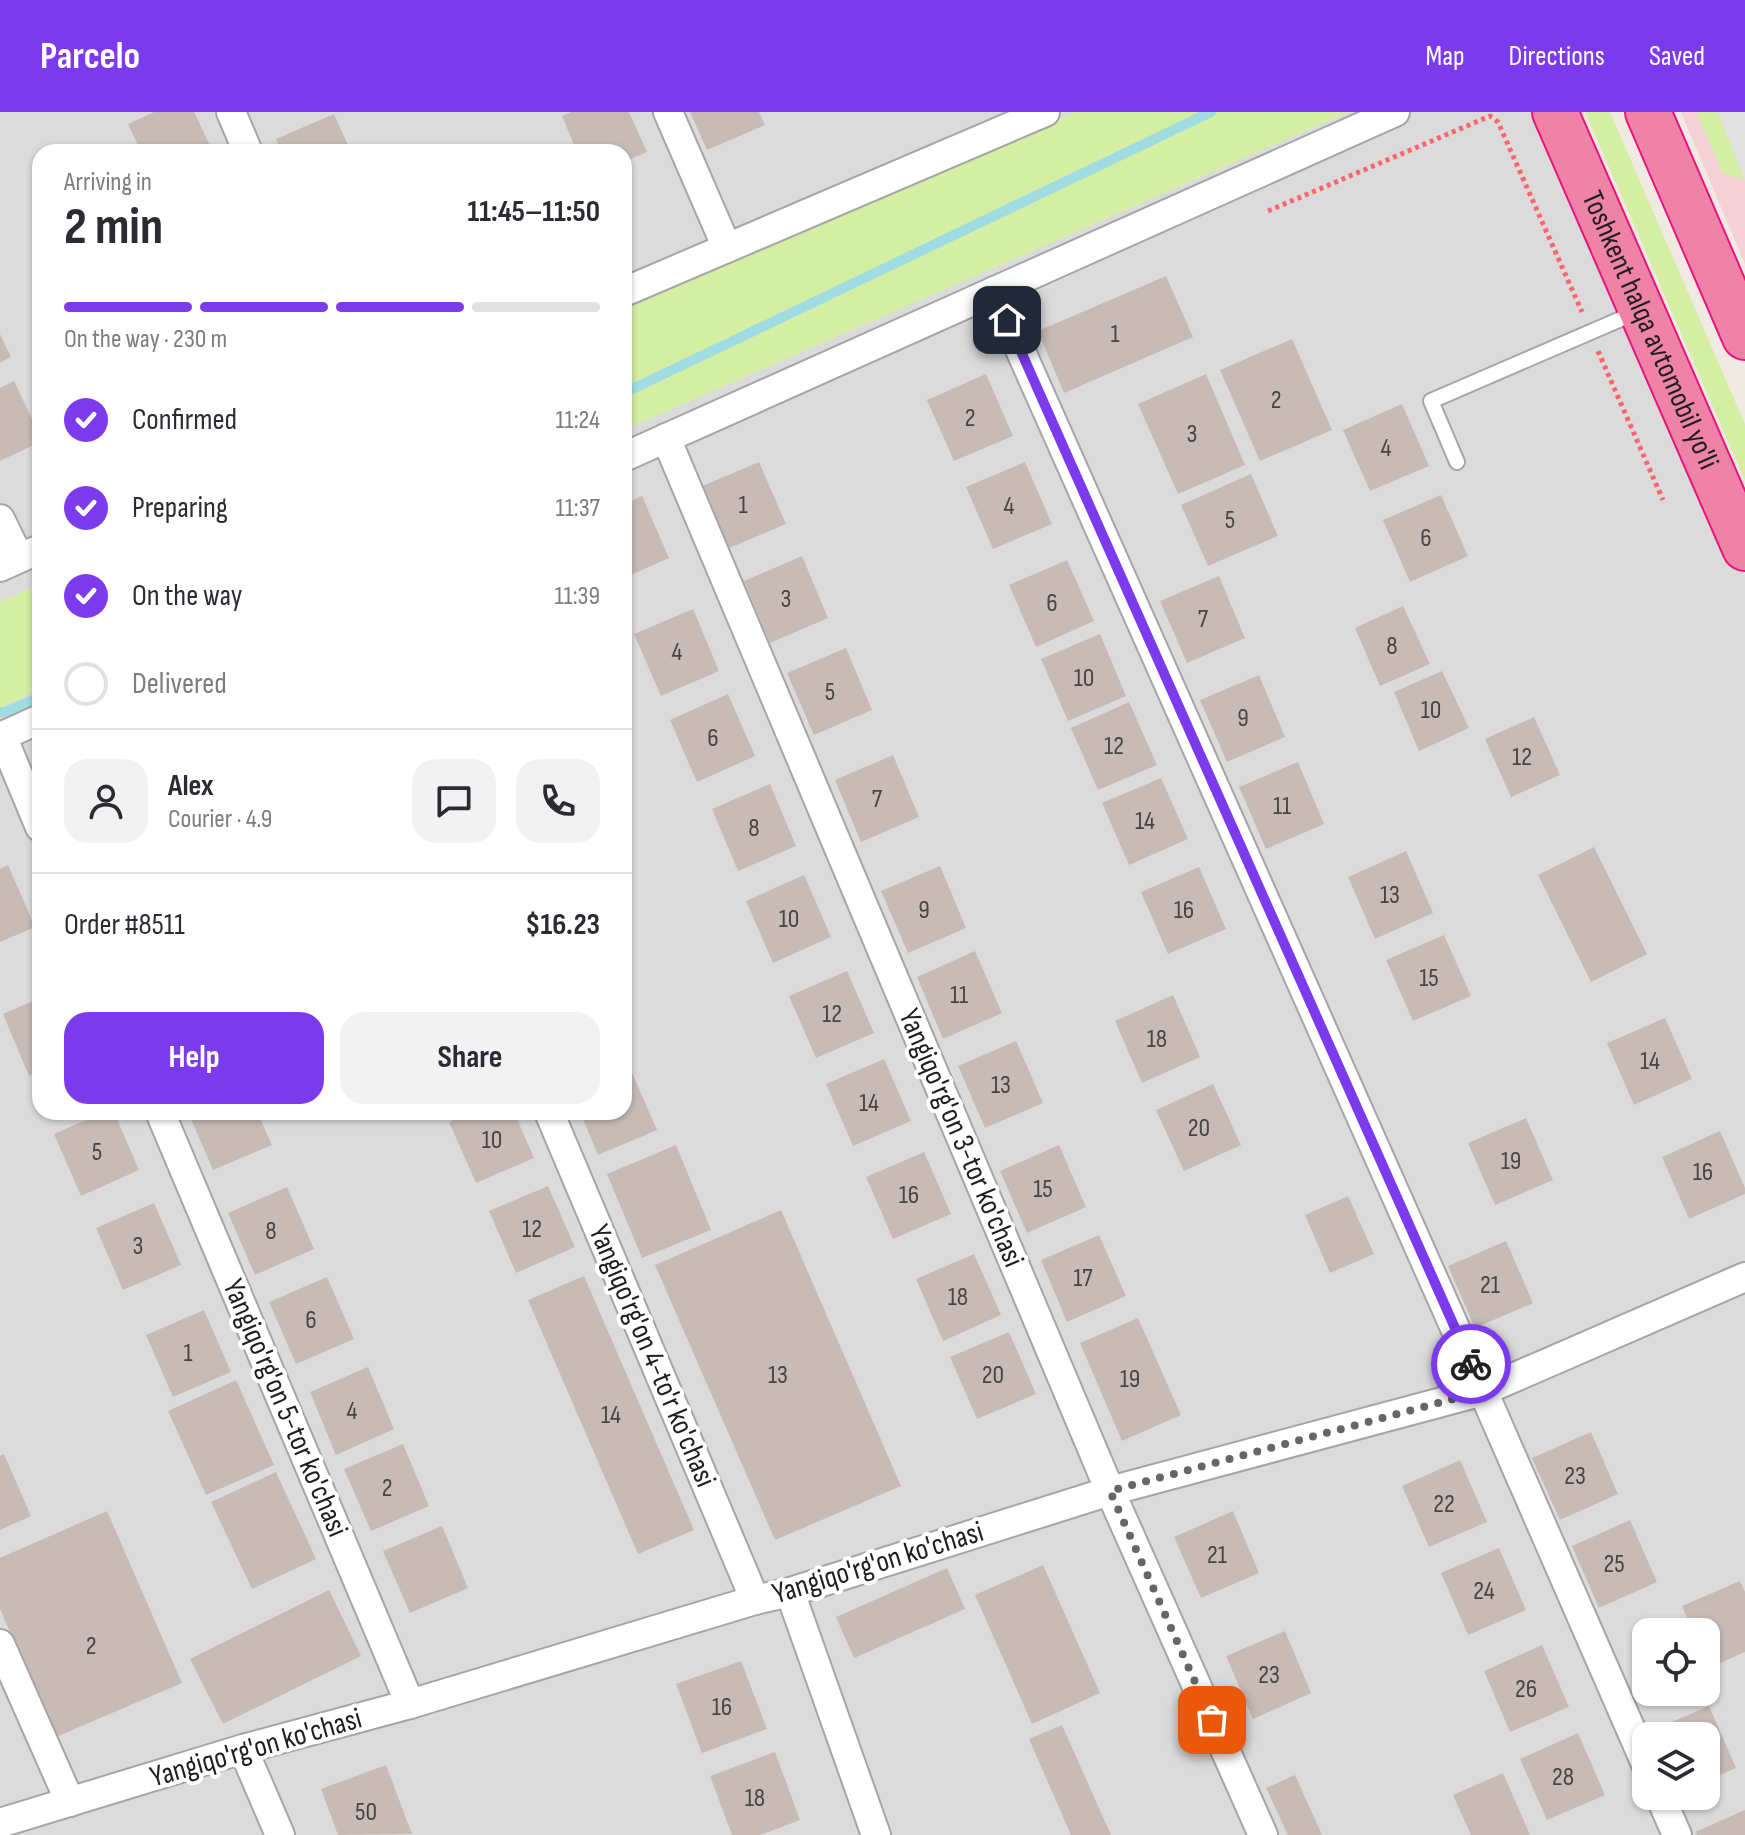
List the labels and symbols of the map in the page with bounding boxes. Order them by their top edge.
street label: Toshkent halqa avtomobil yo'li [1574,185,1727,475]
pin [973,286,1041,354]
house number: 1 [1110,319,1120,350]
house number: 2 [1271,385,1281,416]
house number: 2 [965,403,975,434]
house number: 3 [1187,419,1197,450]
house number: 4 [1381,433,1392,464]
house number: 1 [738,490,748,521]
house number: 4 [1004,491,1015,522]
house number: 5 [1225,505,1235,536]
house number: 6 [1420,523,1432,554]
house number: 3 [781,584,791,615]
house number: 6 [1046,588,1058,619]
house number: 7 [1198,604,1209,635]
house number: 8 [1386,631,1398,662]
house number: 4 [672,637,683,668]
house number: 10 [1074,663,1094,694]
house number: 5 [825,677,835,708]
house number: 10 [1421,695,1441,726]
house number: 9 [1237,703,1249,734]
house number: 6 [707,723,719,754]
house number: 12 [1104,731,1124,762]
house number: 12 [1512,742,1532,773]
house number: 7 [872,784,883,815]
house number: 11 [1273,791,1291,822]
house number: 14 [1135,806,1155,837]
house number: 8 [748,813,760,844]
house number: 13 [1380,880,1400,911]
house number: 9 [918,895,930,926]
house number: 16 [1174,895,1194,926]
house number: 10 [779,904,799,935]
house number: 15 [1419,963,1439,994]
house number: 11 [950,980,968,1011]
house number: 12 [822,999,842,1030]
street label: Yangiqo'rg'on 3-tor ko'chasi [890,1004,1032,1272]
house number: 18 [1147,1024,1167,1055]
house number: 14 [1640,1046,1660,1077]
house number: 13 [991,1070,1011,1101]
house number: 14 [859,1088,879,1119]
house number: 20 [1188,1113,1210,1144]
house number: 10 [482,1125,502,1156]
house number: 5 [92,1137,102,1168]
house number: 19 [1501,1146,1521,1177]
house number: 16 [1693,1157,1713,1188]
house number: 15 [1033,1174,1053,1205]
house number: 16 [899,1180,919,1211]
house number: 12 [522,1214,542,1245]
house number: 8 [265,1216,277,1247]
street label: Yangiqo'rg'on 4-to'r ko'chasi [580,1220,724,1492]
house number: 3 [133,1231,143,1262]
house number: 17 [1073,1263,1093,1294]
house number: 21 [1480,1270,1500,1301]
street label: Yangiqo'rg'on 5-tor ko'chasi [215,1274,355,1542]
house number: 18 [948,1282,968,1313]
house number: 6 [305,1305,317,1336]
courier [1431,1324,1511,1404]
house number: 1 [183,1338,193,1369]
house number: 13 [768,1360,788,1391]
house number: 20 [982,1360,1004,1391]
house number: 19 [1120,1364,1140,1395]
house number: 4 [347,1396,358,1427]
house number: 14 [601,1400,621,1431]
house number: 23 [1564,1461,1586,1492]
house number: 2 [382,1473,392,1504]
house number: 22 [1433,1489,1455,1520]
street label: Yangiqo'rg'on ko'chasi [768,1514,988,1612]
house number: 21 [1207,1540,1227,1571]
house number: 25 [1603,1549,1625,1580]
house number: 24 [1473,1576,1495,1607]
house number: 2 [86,1631,96,1662]
house number: 23 [1258,1660,1280,1691]
house number: 26 [1515,1674,1537,1705]
pin [1178,1686,1246,1754]
house number: 16 [712,1692,732,1723]
street label: Yangiqo'rg'on ko'chasi [146,1701,366,1795]
house number: 28 [1552,1762,1574,1793]
house number: 18 [745,1783,765,1814]
house number: 50 [355,1797,377,1828]

